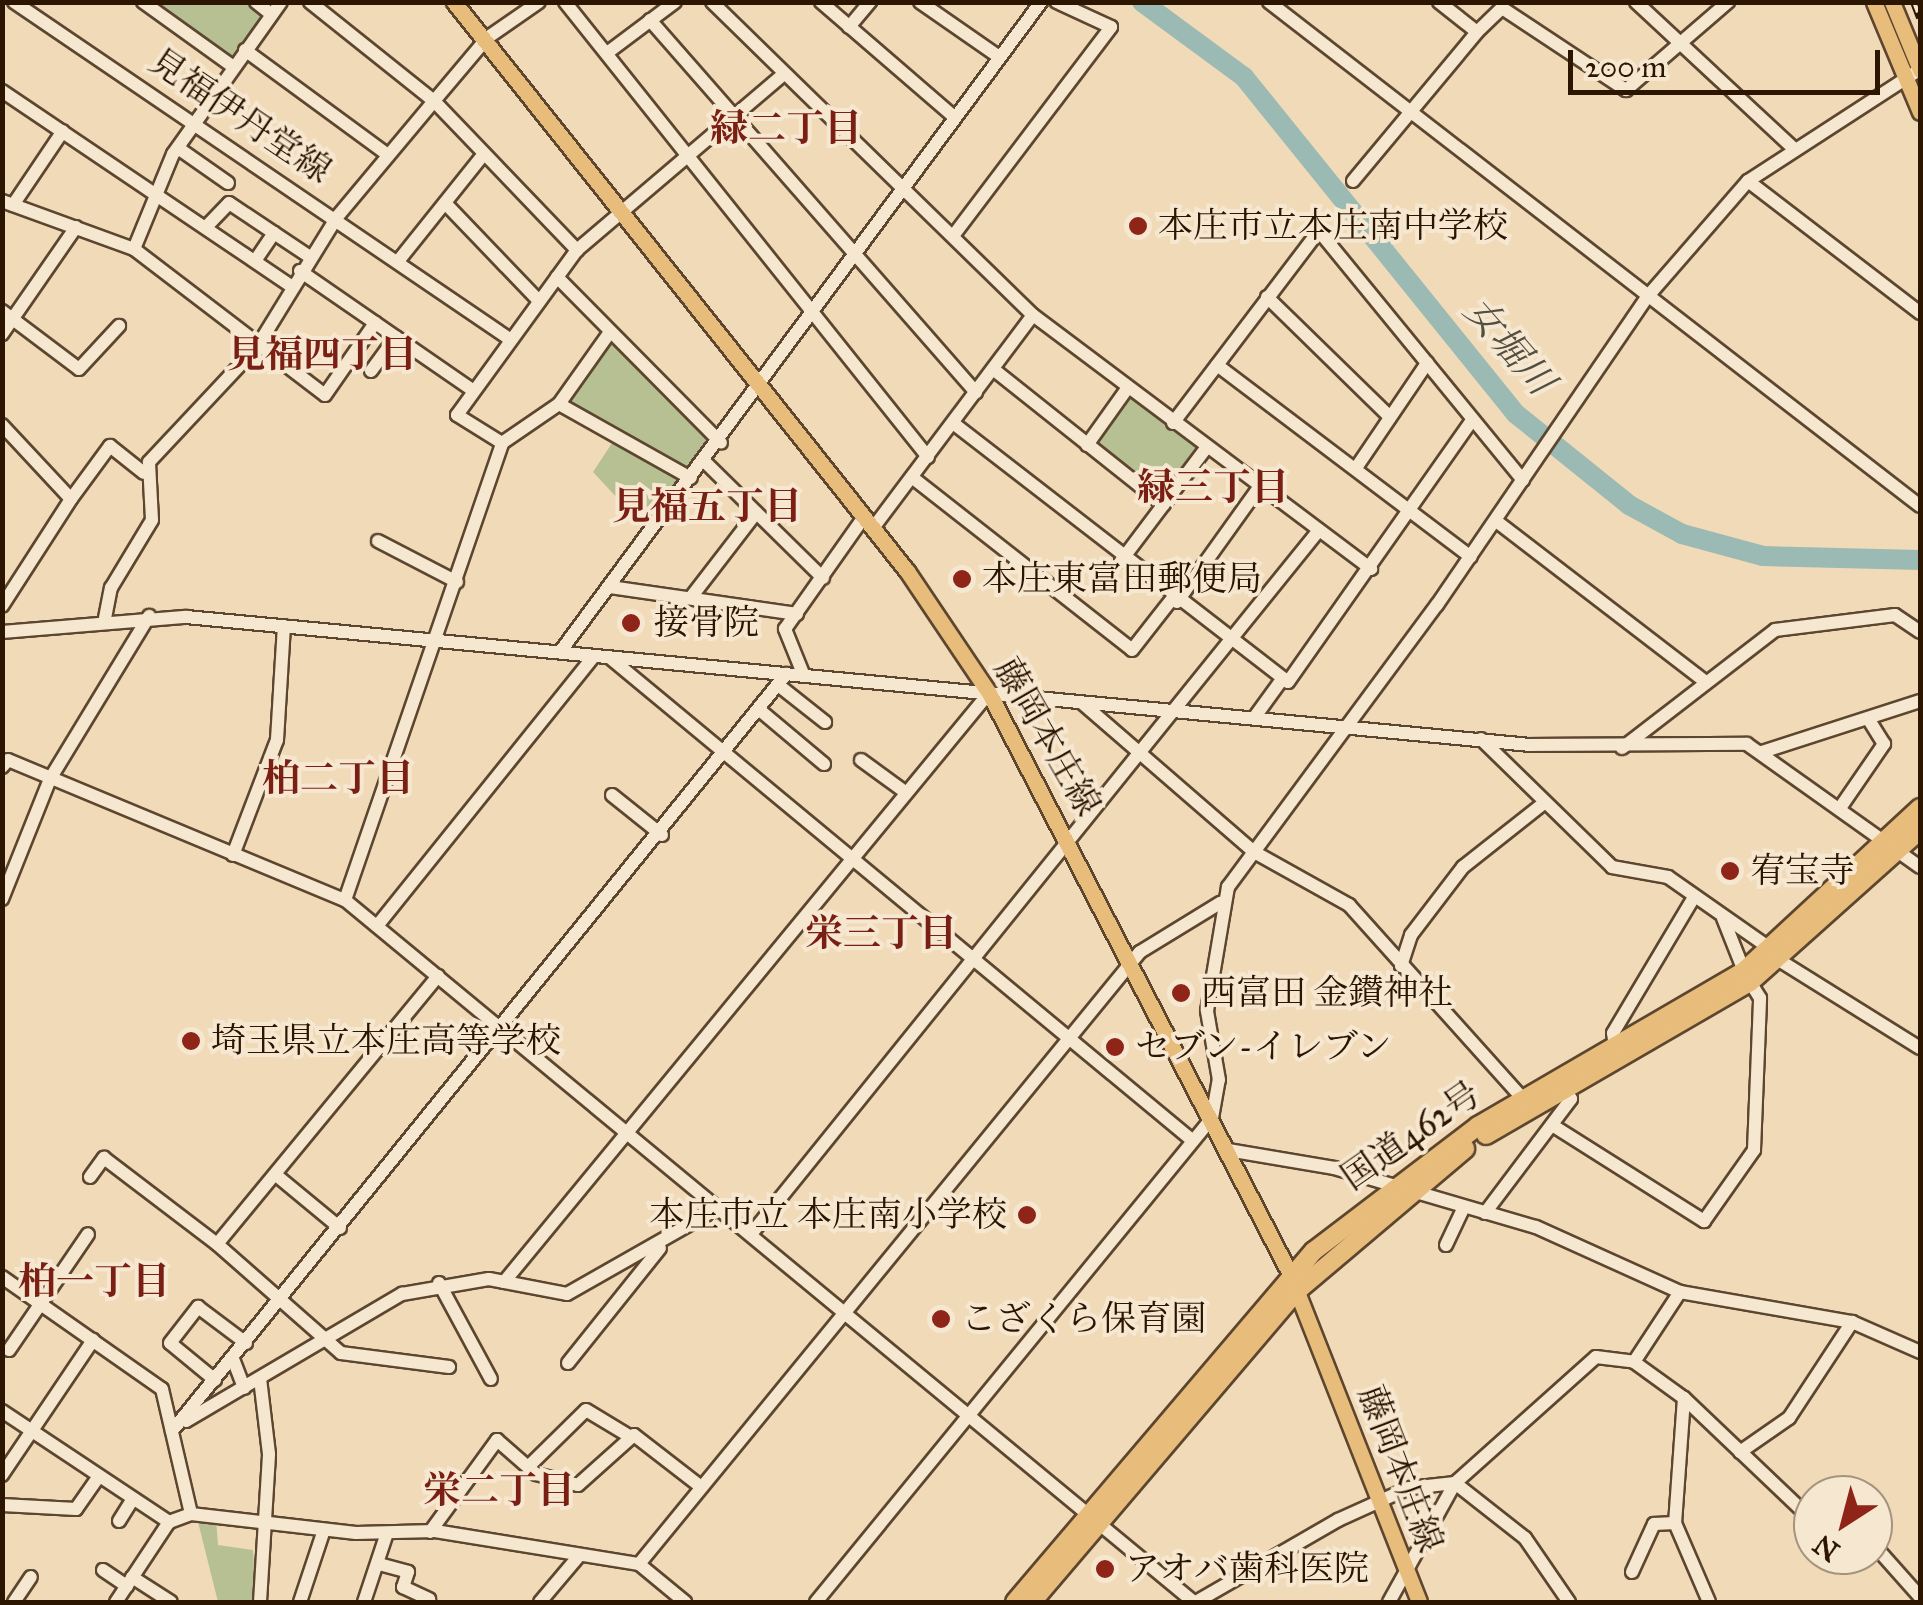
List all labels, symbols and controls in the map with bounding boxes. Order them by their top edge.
scale bar [1573,30,1886,92]
street label: 見福伊丹堂線 [141,40,339,192]
text: 200 m [1585,49,1666,85]
district label: 緑二丁目 [710,106,862,152]
place label: 本庄市立本庄南中学校 [1158,205,1508,247]
marker: 本庄市立本庄南中学校 [1127,215,1149,237]
water label: 女堀川 [1454,288,1564,404]
district label: 見福四丁目 [227,332,417,378]
district label: 緑三丁目 [1137,465,1289,511]
district label: 見福五丁目 [612,484,802,530]
place label: 本庄東富田郵便局 [982,558,1262,600]
marker: 本庄東富田郵便局 [951,568,973,590]
place label: 接骨院 [654,602,759,644]
marker: 接骨院 [618,610,644,636]
street label: 藤岡本庄線 [985,651,1109,823]
district label: 柏二丁目 [262,756,414,802]
place label: 宥宝寺 [1750,850,1855,892]
marker: 宥宝寺 [1719,860,1741,882]
district label: 栄三丁目 [805,911,957,957]
place label: 西富田 金鑚神社 [1201,972,1454,1014]
marker: 西富田 金鑚神社 [1170,982,1192,1004]
place label: 埼玉県立本庄高等学校 [211,1020,561,1062]
place label: セブン-イレブン [1135,1026,1394,1068]
marker: 埼玉県立本庄高等学校 [180,1030,202,1052]
marker: セブン-イレブン [1104,1036,1126,1058]
street label: 国道462号 [1334,1073,1488,1199]
place label: 本庄市立 本庄南小学校 [649,1194,1007,1236]
marker: 本庄市立 本庄南小学校 [1016,1204,1038,1226]
district label: 柏一丁目 [18,1259,170,1305]
place label: こざくら保育園 [961,1298,1206,1340]
marker: こざくら保育園 [930,1308,952,1330]
street label: 藤岡本庄線 [1349,1380,1451,1558]
district label: 栄二丁目 [423,1468,575,1514]
north arrow [1793,1475,1893,1575]
text: N [1806,1527,1846,1569]
place label: アオバ歯科医院 [1125,1548,1370,1590]
marker: アオバ歯科医院 [1094,1558,1116,1580]

